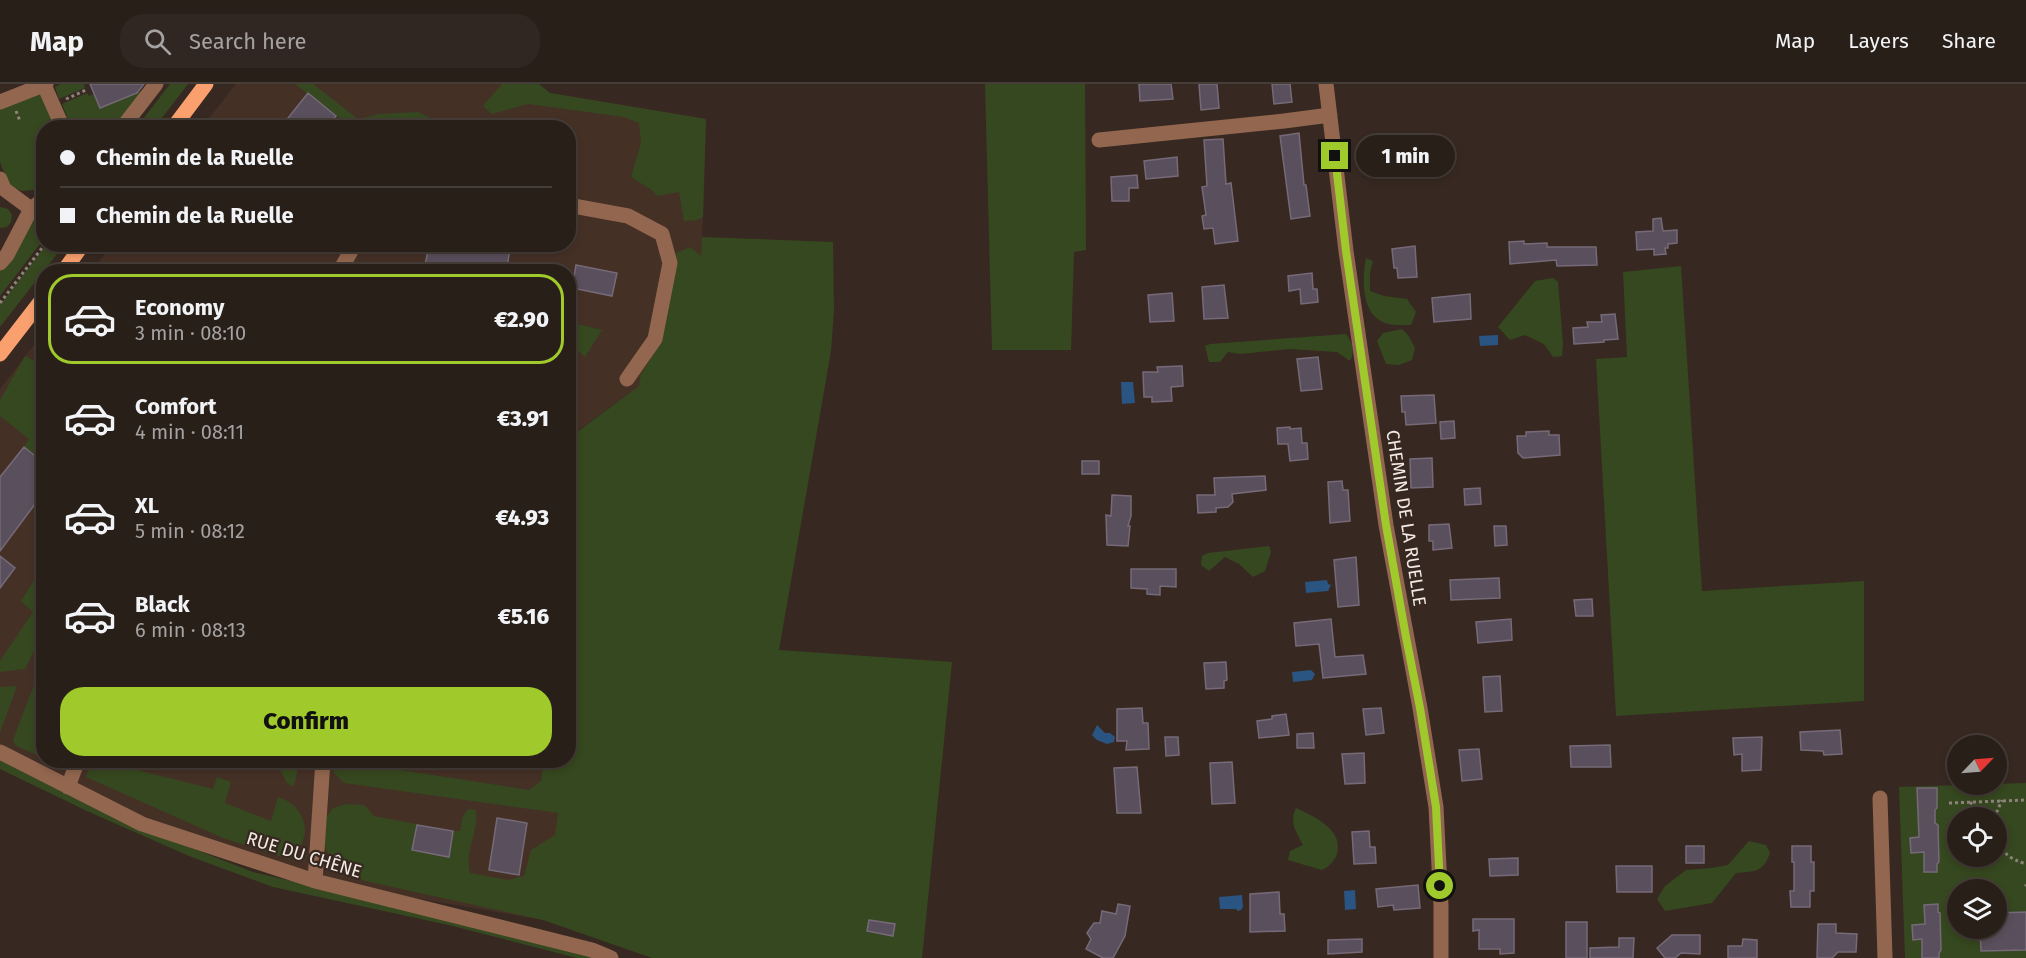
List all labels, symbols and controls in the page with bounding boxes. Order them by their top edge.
search box [120,14,540,68]
text: Map [30,25,84,58]
icon: search [141,25,174,58]
text: Search here [189,28,307,55]
text: Map [1775,28,1815,54]
text: Layers [1848,28,1909,54]
text: Share [1942,28,1996,54]
callout: 1 min [1356,135,1455,177]
route end [1321,142,1348,169]
text: Chemin de la Ruelle [96,144,294,171]
text: 1 min [1382,144,1429,168]
text: Chemin de la Ruelle [96,202,294,229]
icon: car [63,292,117,346]
text: Economy [135,294,224,321]
text: €2.90 [494,306,549,333]
text: 3 min · 08:10 [135,321,246,345]
icon: car [63,391,117,445]
text: Comfort [135,393,216,420]
text: €3.91 [497,405,549,432]
text: 4 min · 08:11 [135,420,244,444]
street label: CHEMIN DE LA RUELLE [1381,428,1431,608]
icon: car [63,490,117,544]
text: XL [135,492,159,519]
text: €4.93 [495,504,549,531]
text: 5 min · 08:12 [135,519,245,543]
icon: car [63,589,117,643]
text: Black [135,591,190,618]
text: €5.16 [498,603,549,630]
text: 6 min · 08:13 [135,618,246,642]
button: Confirm [60,687,552,756]
north arrow [1947,735,2007,795]
map controls [1947,735,2007,939]
button: locate [1947,807,2007,867]
street label: RUE DU CHÊNE [244,827,364,883]
route start [1426,872,1453,899]
button: layers [1947,879,2007,939]

